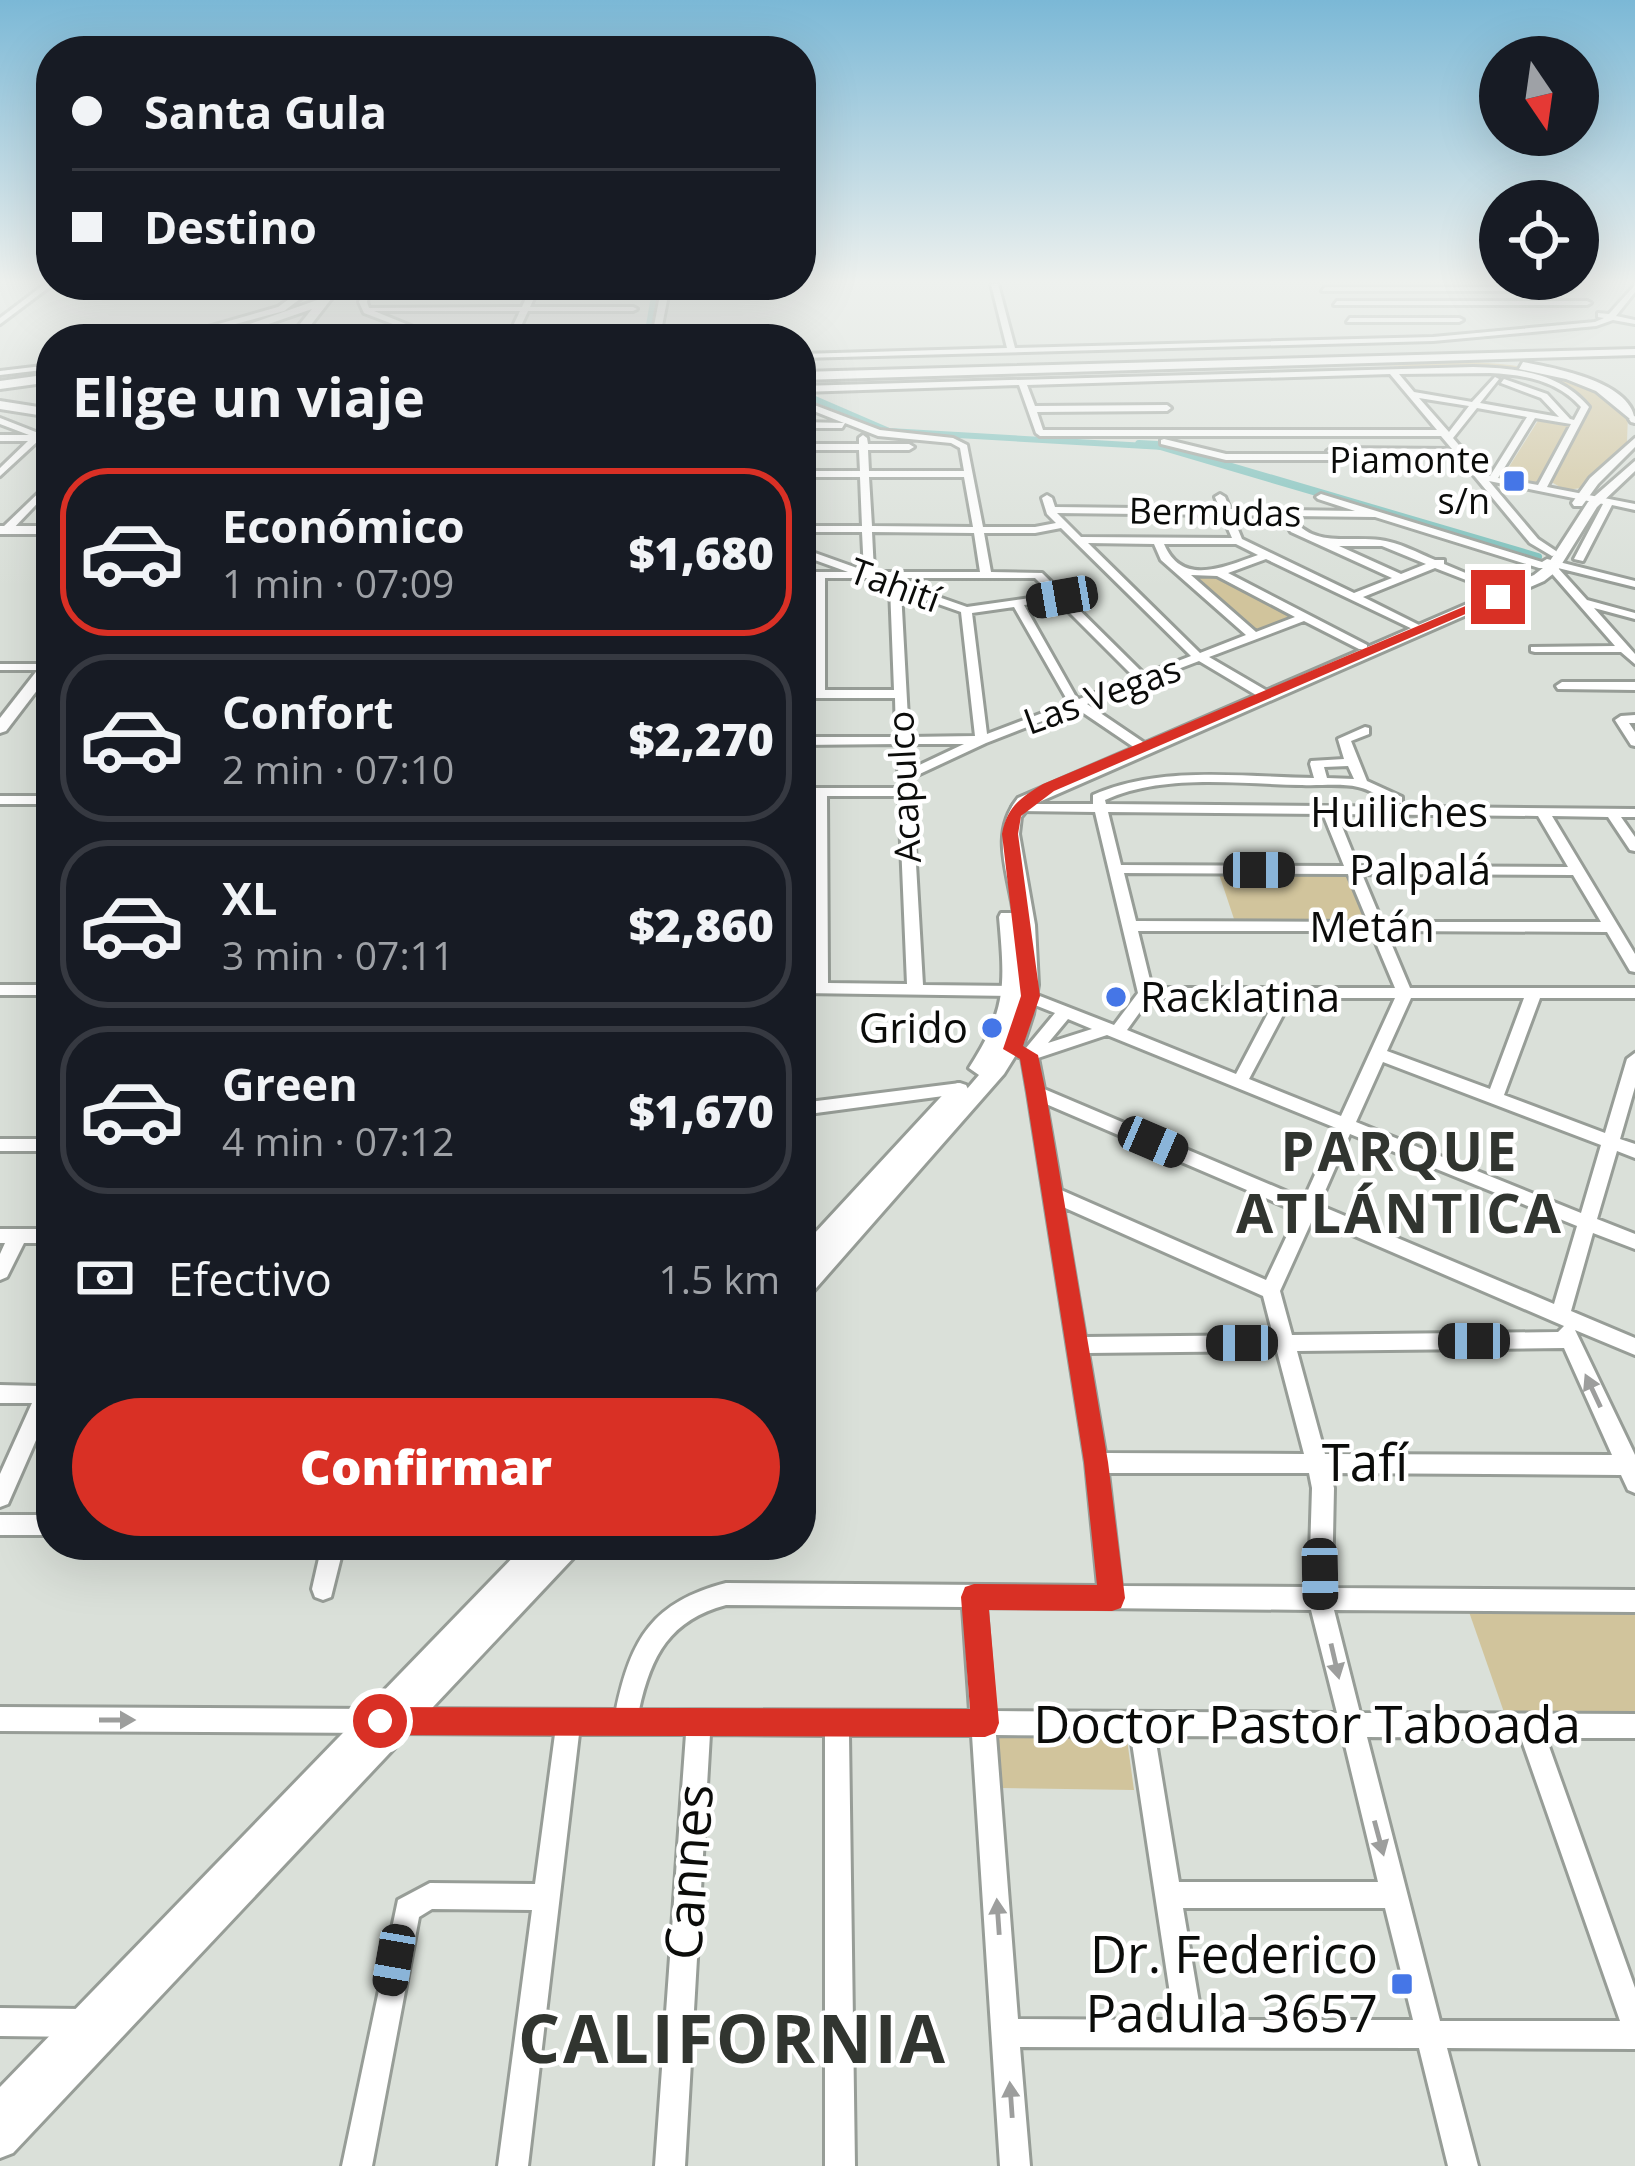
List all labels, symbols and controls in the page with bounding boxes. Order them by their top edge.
north arrow [1479,36,1599,156]
map controls [1479,36,1599,300]
text: Santa Gula [144,81,387,142]
button: locate [1479,180,1599,300]
text: Destino [144,196,317,257]
text: Elige un viaje [72,359,425,433]
place label: Piamonte s/n [1329,435,1490,525]
marker: Piamonte s/n [1501,468,1527,494]
street label: Bermudas [1128,485,1302,538]
text: Económico [222,495,465,556]
icon: car [78,498,186,606]
text: $1,680 [629,522,774,583]
street label: Tahití [843,546,948,624]
text: 1 min · 07:09 [222,556,454,609]
route end [1471,570,1525,624]
car [1023,573,1101,621]
street label: Las Vegas [1017,644,1187,746]
text: Confort [222,681,393,742]
icon: car [78,684,186,792]
text: $2,270 [629,708,774,769]
street label: Acapulco [875,710,932,864]
text: 2 min · 07:10 [222,742,454,795]
street label: Huiliches [1310,782,1488,839]
street label: Palpalá [1349,840,1491,897]
car [1223,852,1295,888]
text: XL [222,867,277,928]
icon: car [78,870,186,978]
text: $2,860 [629,894,774,955]
street label: Metán [1309,897,1435,954]
text: 3 min · 07:11 [222,928,454,981]
place label: Racklatina [1140,967,1340,1024]
marker: Racklatina [1103,984,1129,1010]
place label: Grido [859,998,968,1055]
marker: Grido [979,1015,1005,1041]
text: Green [222,1053,358,1114]
icon: car [78,1056,186,1164]
text: $1,670 [629,1080,774,1141]
car [1113,1111,1193,1173]
district label: PARQUE ATLÁNTICA [1236,1113,1564,1249]
text: 4 min · 07:12 [222,1114,454,1167]
icon: cash [72,1245,138,1311]
text: Efectivo [168,1248,332,1309]
text: 1.5 km [658,1252,780,1305]
car [1438,1323,1510,1359]
car [1206,1325,1278,1361]
one-way arrow [1583,1373,1603,1408]
button: Confirmar [72,1398,780,1536]
street label: Tafí [1322,1426,1409,1496]
car [1301,1538,1339,1610]
one-way arrow [1326,1642,1345,1679]
street label: Doctor Pastor Taboada [1033,1688,1581,1758]
route start [353,1694,407,1748]
one-way arrow [99,1710,137,1730]
street label: Cannes [646,1782,728,1962]
one-way arrow [1371,1820,1390,1857]
one-way arrow [989,1898,1008,1935]
place label: Dr. Federico Padula 3657 [1085,1918,1378,2047]
car [370,1921,418,1999]
marker: Dr. Federico Padula 3657 [1389,1971,1415,1997]
district label: CALIFORNIA [518,1992,948,2082]
one-way arrow [1001,2081,1020,2118]

